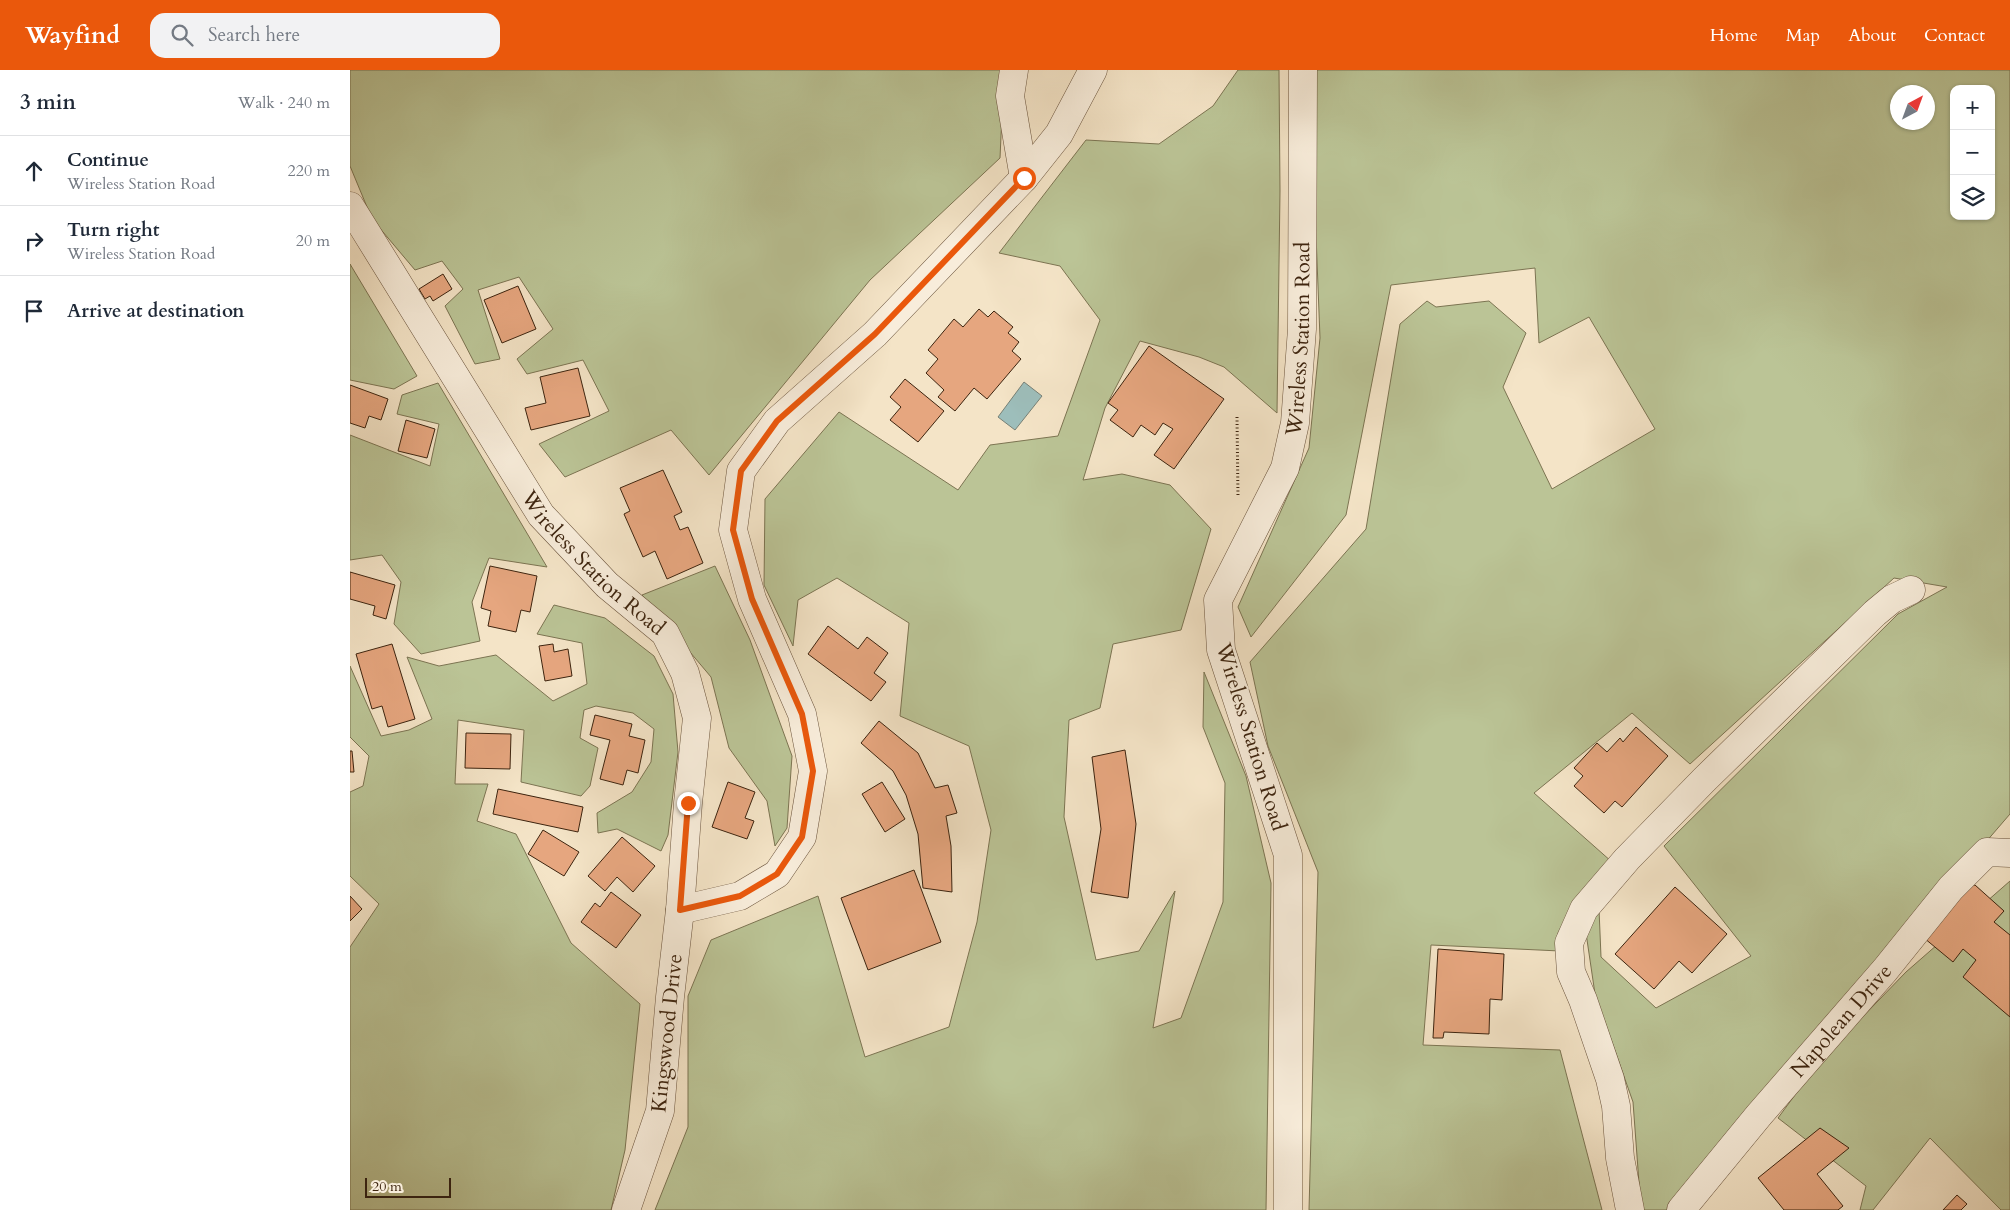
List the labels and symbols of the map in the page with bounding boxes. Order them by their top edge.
north arrow [1890,85,1935,130]
route start [1013,167,1036,190]
street label: Wireless Station Road [1278,242,1317,440]
street label: Wireless Station Road [514,484,672,642]
street label: Wireless Station Road [1208,639,1293,834]
route end [677,792,700,815]
street label: Kingswood Drive [644,952,690,1114]
street label: Napolean Drive [1784,958,1899,1084]
scale bar [365,1175,451,1198]

